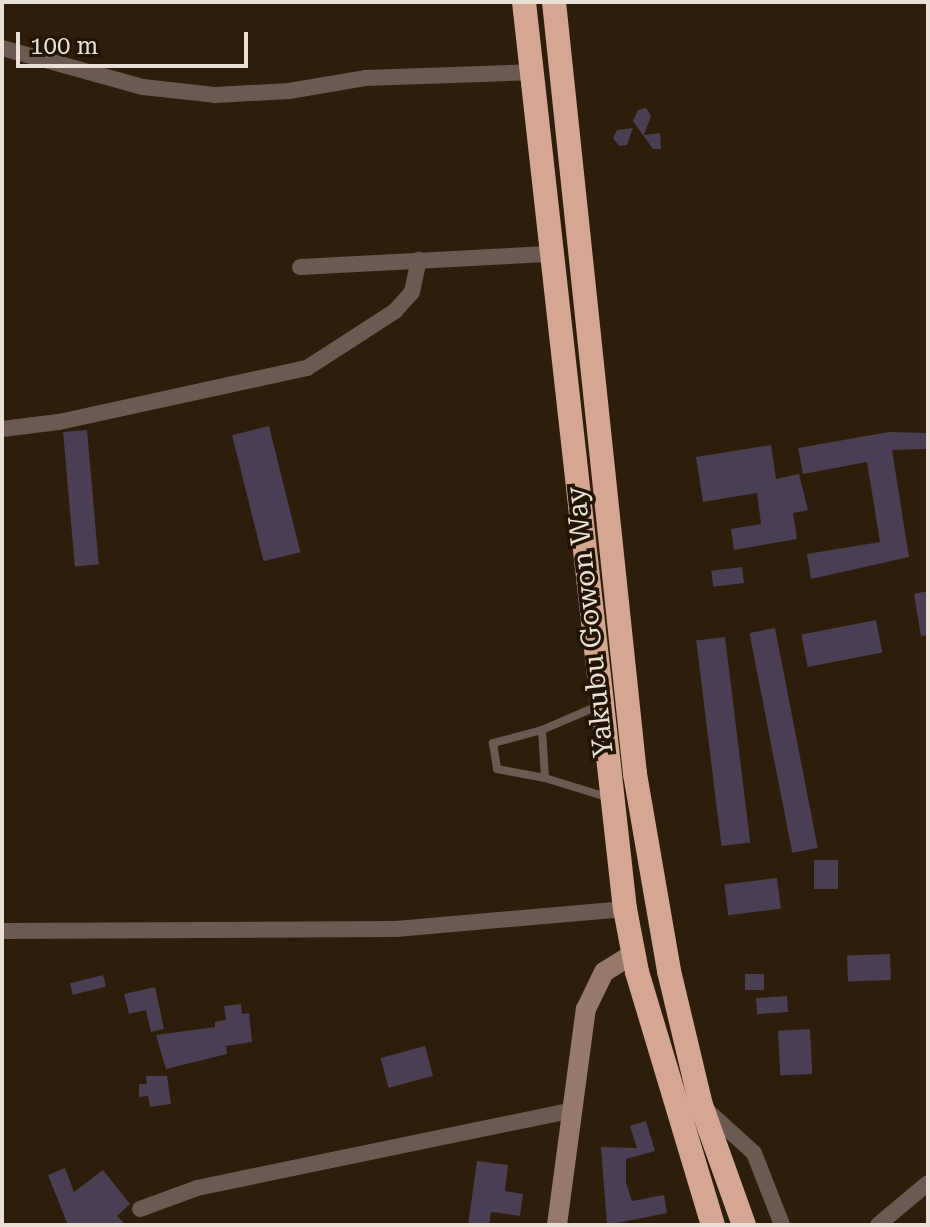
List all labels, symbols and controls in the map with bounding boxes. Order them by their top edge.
scale bar [20,16,252,66]
text: 100 m [30,32,98,60]
street label: Yakubu Gowon Way [559,485,621,759]

